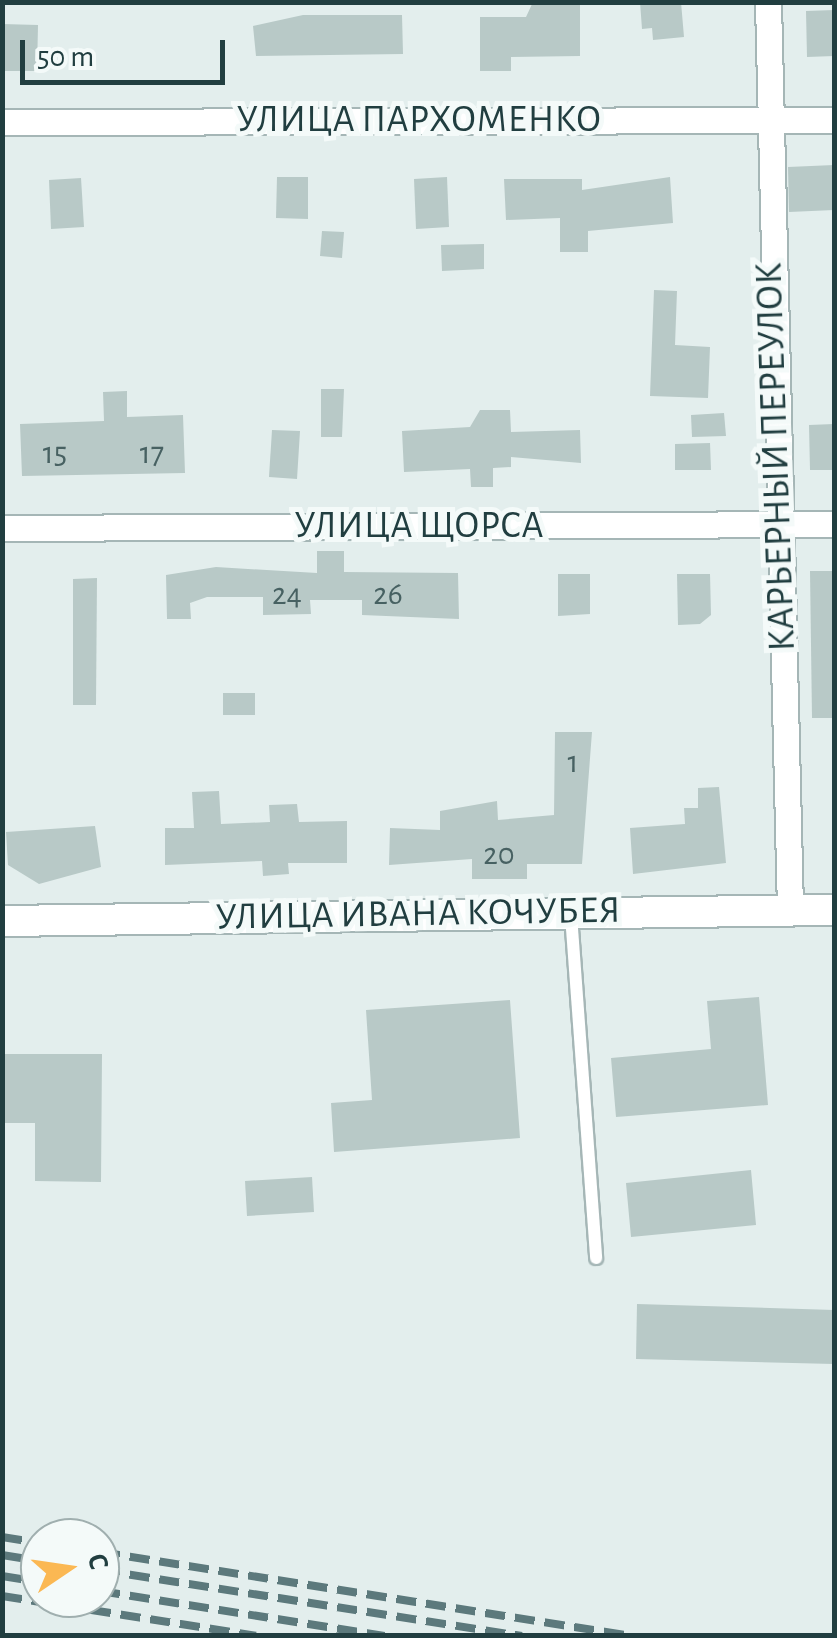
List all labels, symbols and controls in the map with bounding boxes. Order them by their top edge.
scale bar [25,20,230,82]
text: 50 m [37,42,94,72]
street label: УЛИЦА ПАРХОМЕНКО [237,98,601,144]
street label: КАРЬЕРНЫЙ ПЕРЕУЛОК [747,262,807,652]
house number: 15 [43,434,67,472]
house number: 17 [140,434,164,472]
street label: УЛИЦА ЩОРСА [294,504,544,550]
house number: 24 [272,575,302,613]
house number: 26 [373,575,403,613]
house number: 1 [567,743,579,781]
house number: 20 [483,835,515,873]
street label: УЛИЦА ИВАНА КОЧУБЕЯ [215,889,621,941]
north arrow [20,1518,120,1618]
text: С [82,1551,113,1572]

